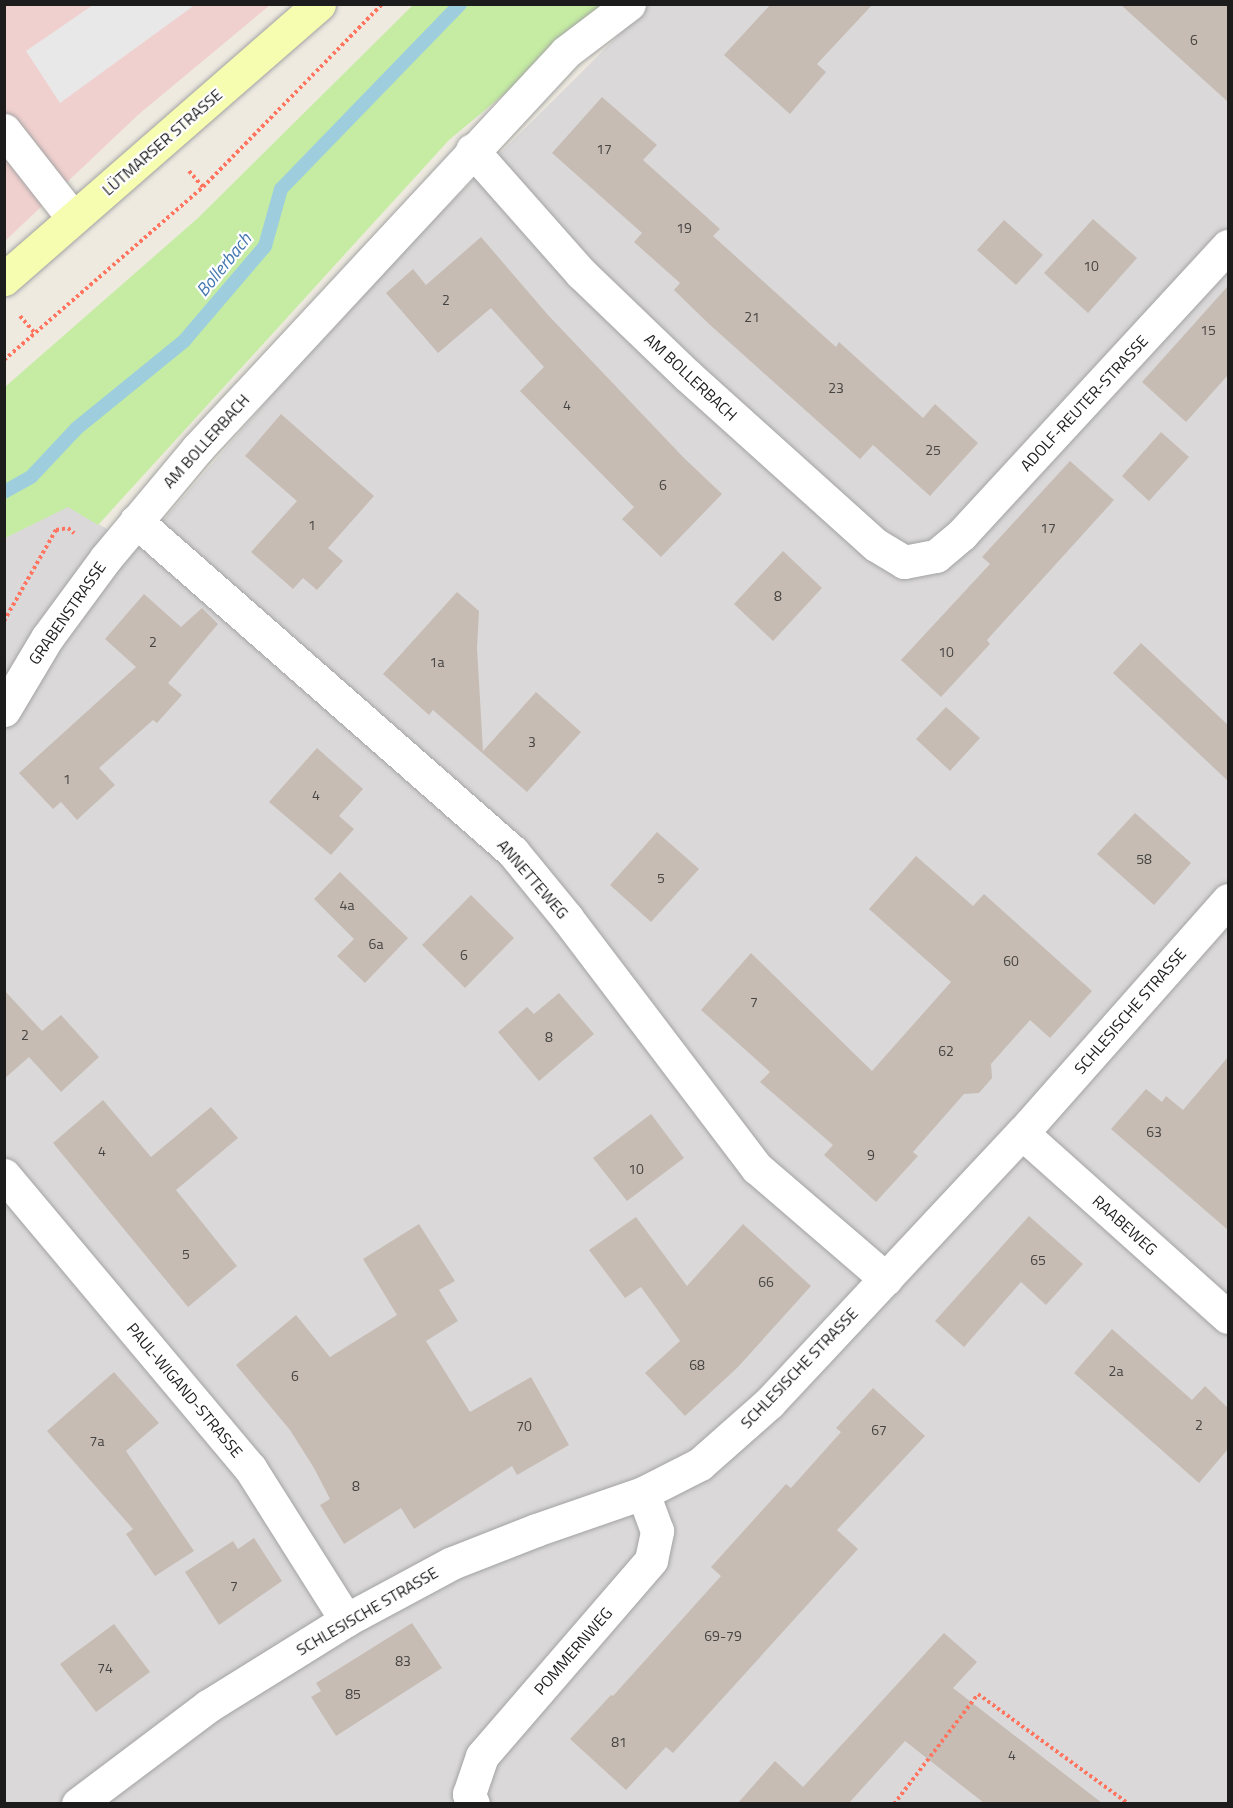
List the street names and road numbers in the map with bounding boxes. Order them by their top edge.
street label: LÜTMARSER STRASSE [98,85,226,199]
street label: AM BOLLERBACH [641,329,741,425]
street label: ADOLF-REUTER-STRASSE [1016,331,1152,475]
street label: AM BOLLERBACH [159,390,253,492]
street label: GRABENSTRASSE [24,558,110,668]
street label: ANNETTEWEG [493,836,573,922]
street label: SCHLESISCHE STRASSE [1070,944,1190,1078]
street label: RAABEWEG [1089,1191,1161,1259]
street label: SCHLESISCHE STRASSE [736,1304,862,1432]
street label: PAUL-WIGAND-STRASSE [123,1319,247,1461]
street label: SCHLESISCHE STRASSE [293,1563,441,1659]
street label: POMMERNWEG [530,1603,616,1699]

